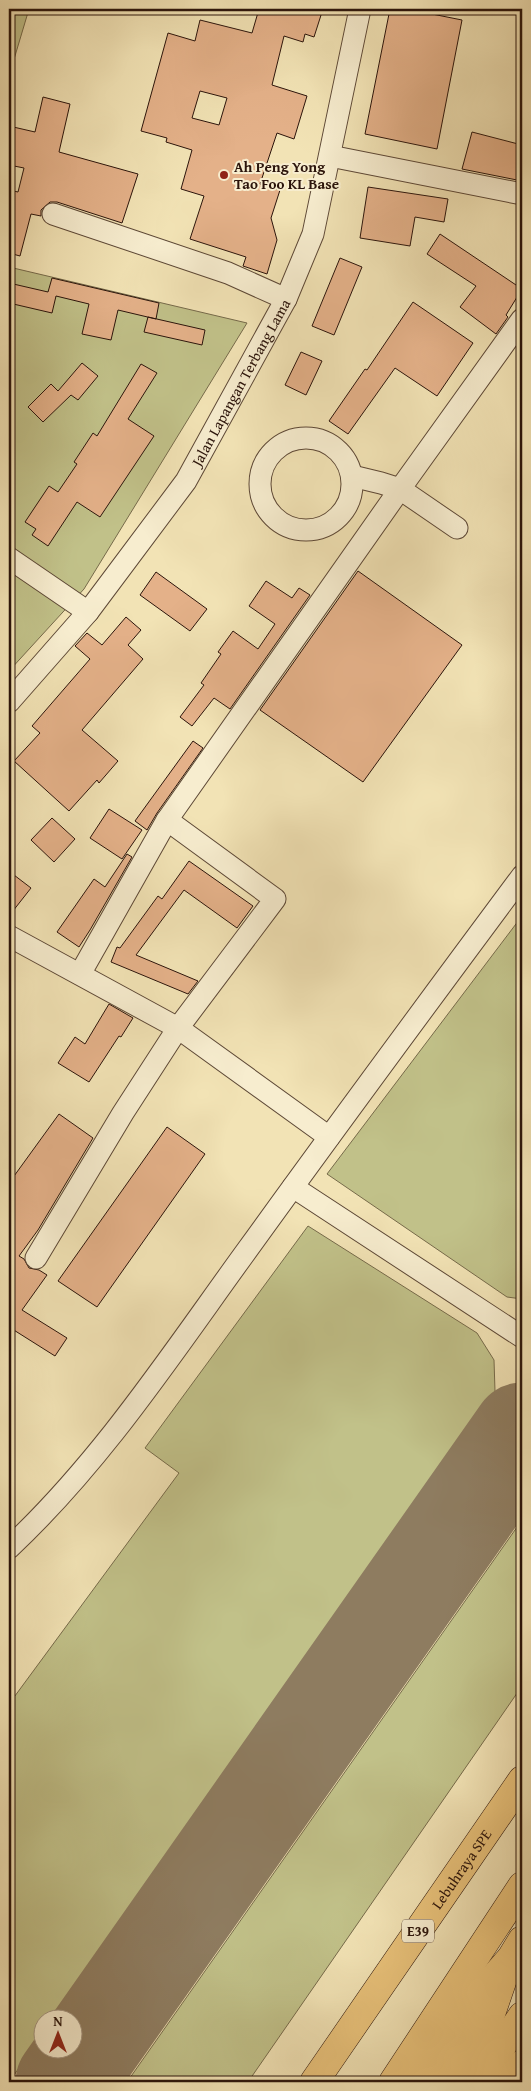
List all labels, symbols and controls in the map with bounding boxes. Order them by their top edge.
place label: Ah Peng Yong Tao Foo KL Base [234,156,339,194]
marker: Ah Peng Yong Tao Foo KL Base [218,169,230,181]
street label: Jalan Lapangan Terbang Lama [185,295,295,472]
street label: Lebuhraya SPE [426,1824,496,1913]
road number: E39 [402,1920,434,1942]
north arrow [32,2008,82,2058]
text: N [53,2011,63,2031]

